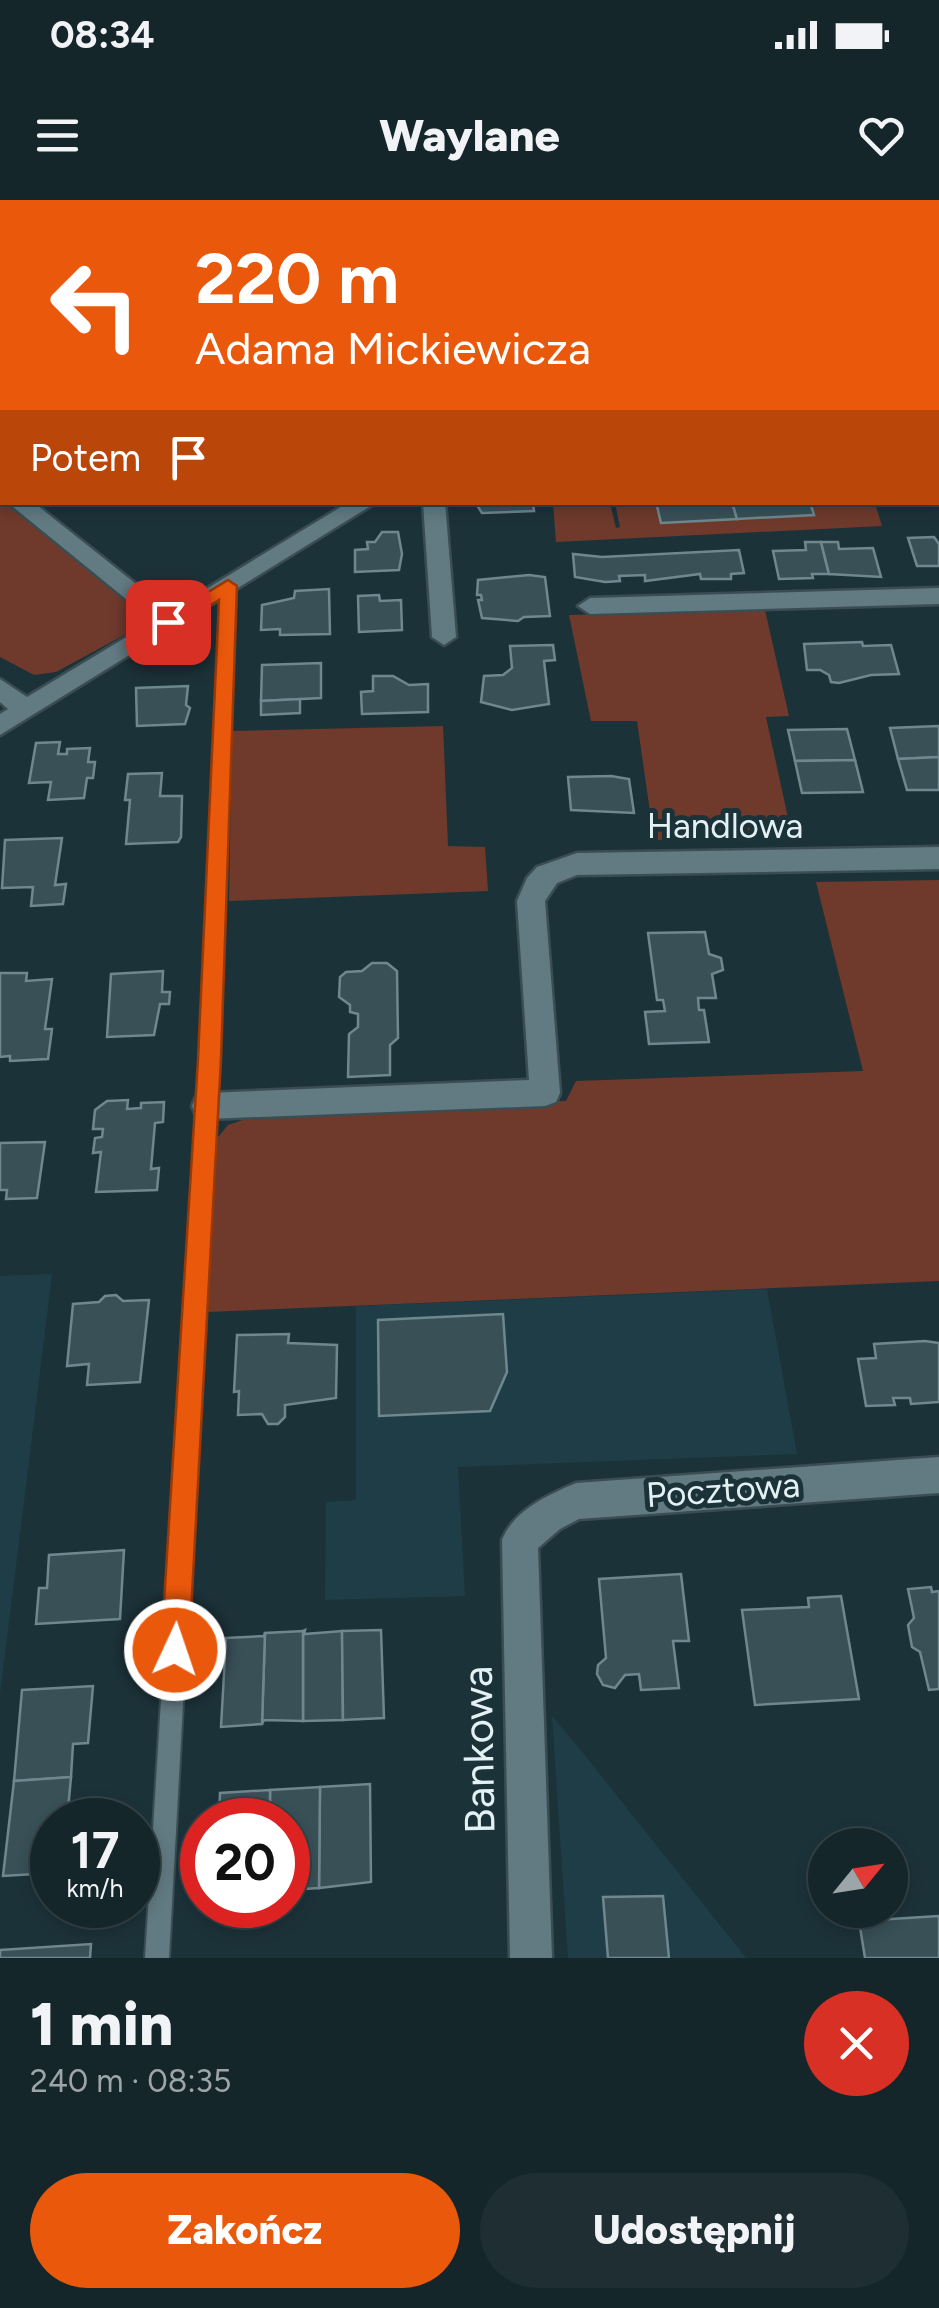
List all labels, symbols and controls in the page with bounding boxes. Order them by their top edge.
text: 08:34 [50,12,155,58]
icon: menu [30,108,85,163]
text: Waylane [379,108,560,162]
icon: heart [854,108,909,163]
text: 220 m [195,236,399,321]
icon: left [30,240,160,370]
text: Adama Mickiewicza [195,321,591,375]
icon: arrive [161,430,216,485]
text: Potem [30,435,141,481]
pin [126,580,211,665]
icon: arrive [141,595,196,650]
street label: Handlowa [647,805,803,847]
street label: Pocztowa [645,1464,801,1516]
position arrow [123,1598,227,1702]
street label: Bankowa [452,1666,505,1834]
speed limit sign: 20 [180,1798,310,1928]
text: 17 [71,1820,119,1881]
north arrow [808,1828,908,1928]
map controls [808,1828,908,1928]
text: km/h [66,1873,124,1903]
text: 1 min [30,1988,173,2060]
button: close [804,1991,909,2096]
text: 240 m · 08:35 [30,2062,231,2100]
button: Zakończ [30,2173,460,2288]
button: Udostępnij [480,2173,909,2288]

